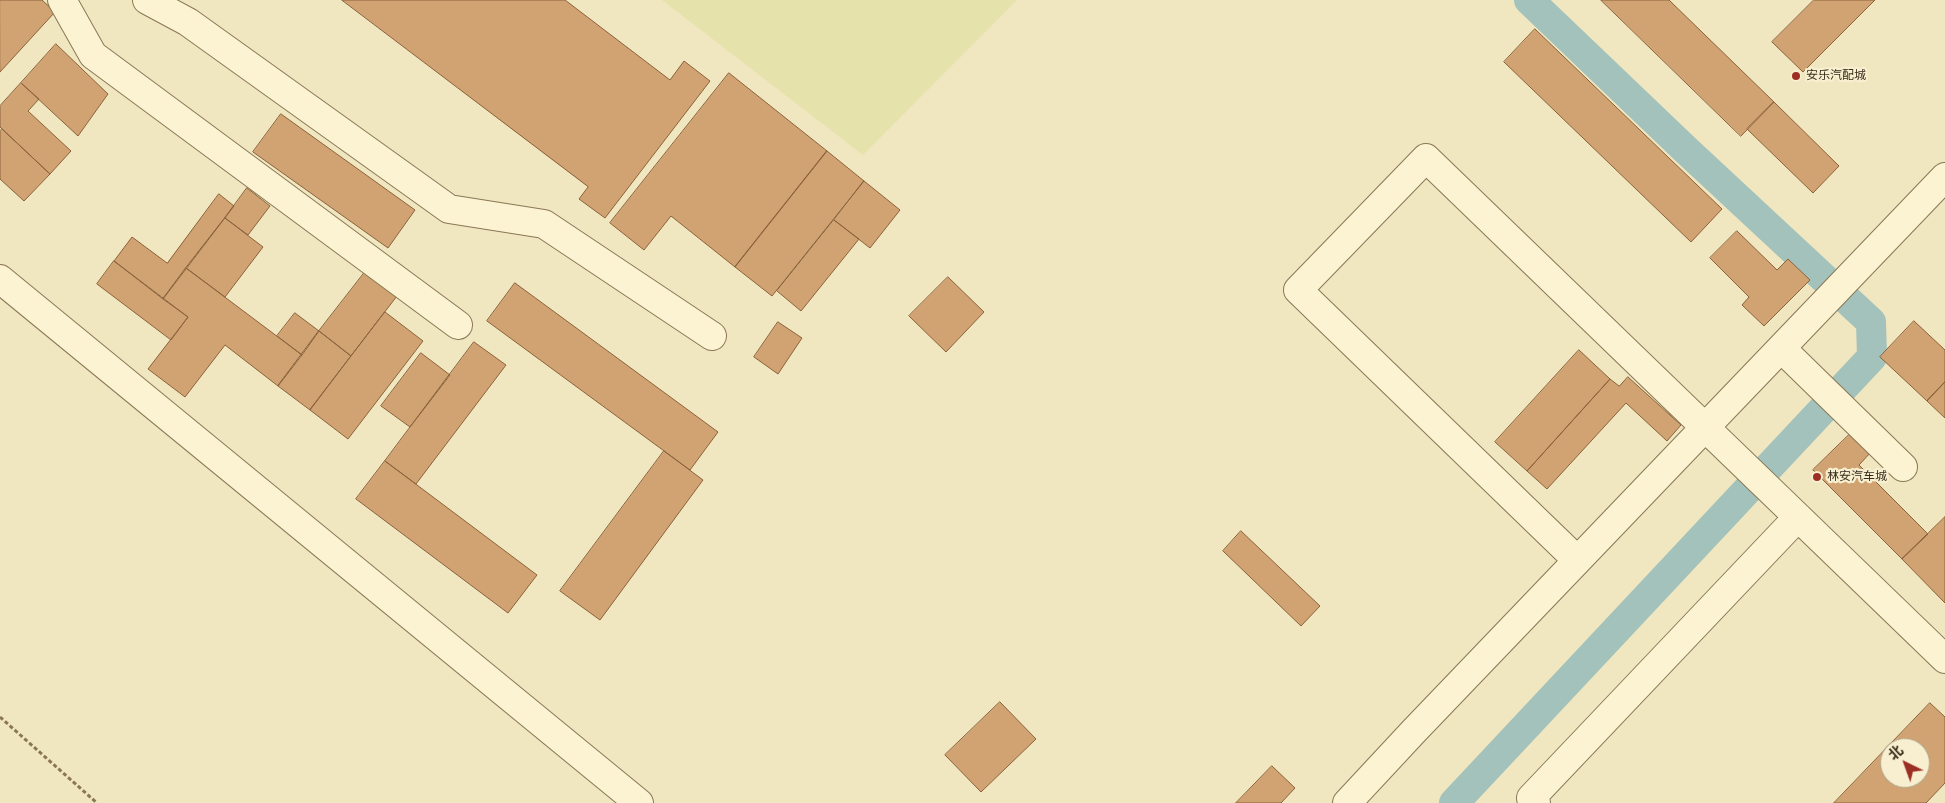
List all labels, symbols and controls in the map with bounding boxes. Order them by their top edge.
place label: 安乐汽配城 [1806,69,1866,83]
marker: 安乐汽配城 [1790,70,1802,82]
place label: 林安汽车城 [1827,470,1887,484]
marker: 林安汽车城 [1811,471,1823,483]
north arrow [1880,738,1930,788]
text: 北 [1884,740,1908,765]

